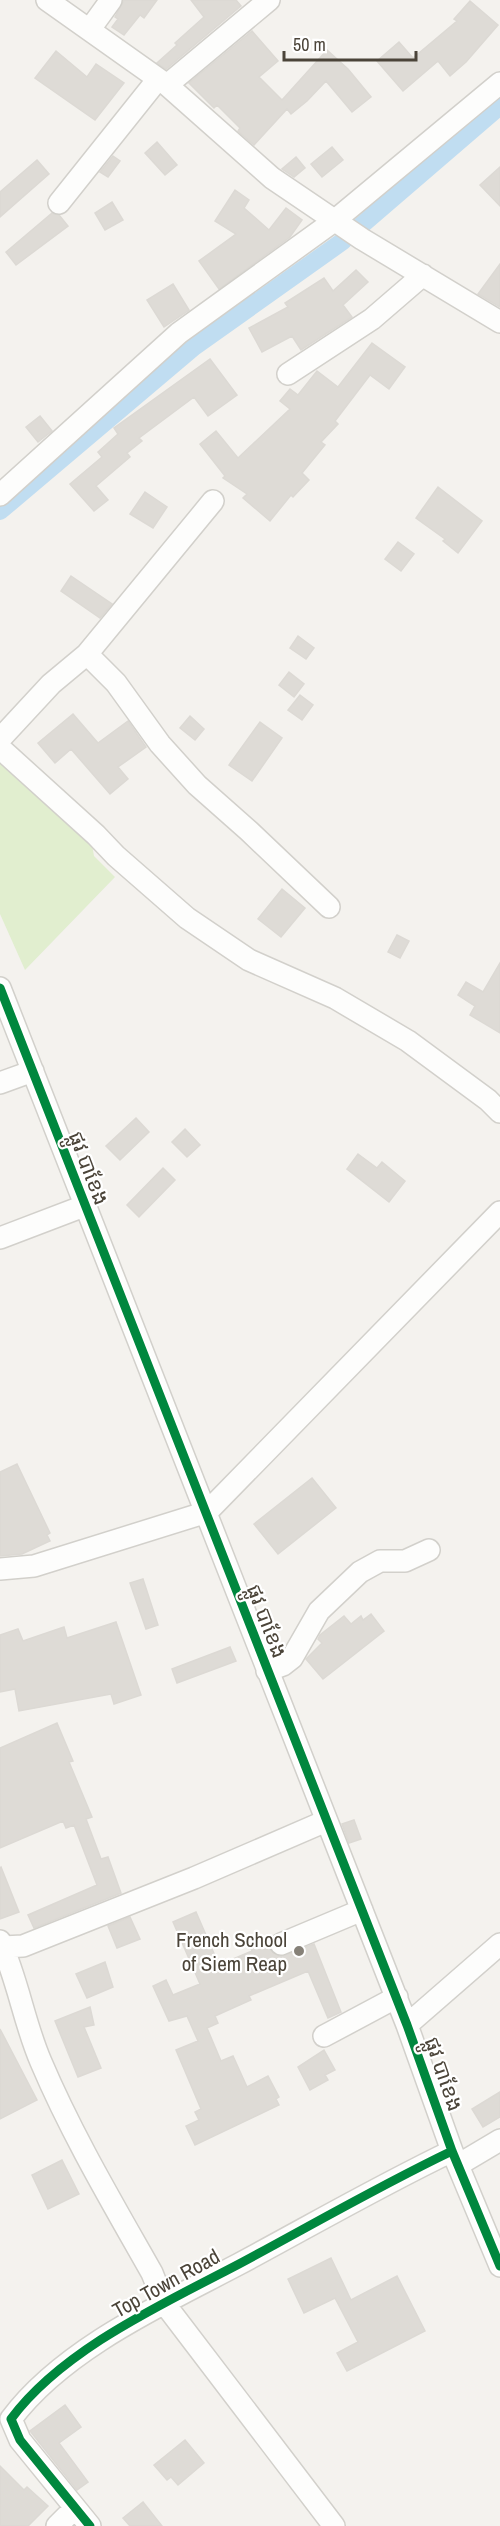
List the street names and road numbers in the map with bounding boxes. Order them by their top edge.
street label: ផ្លូវ បាខែង [57,1127,116,1211]
street label: ផ្លូវ បាខែង [235,1580,294,1664]
street label: ផ្លូវ បាខែង [413,2033,470,2117]
street label: Top Town Road [107,2242,225,2324]

